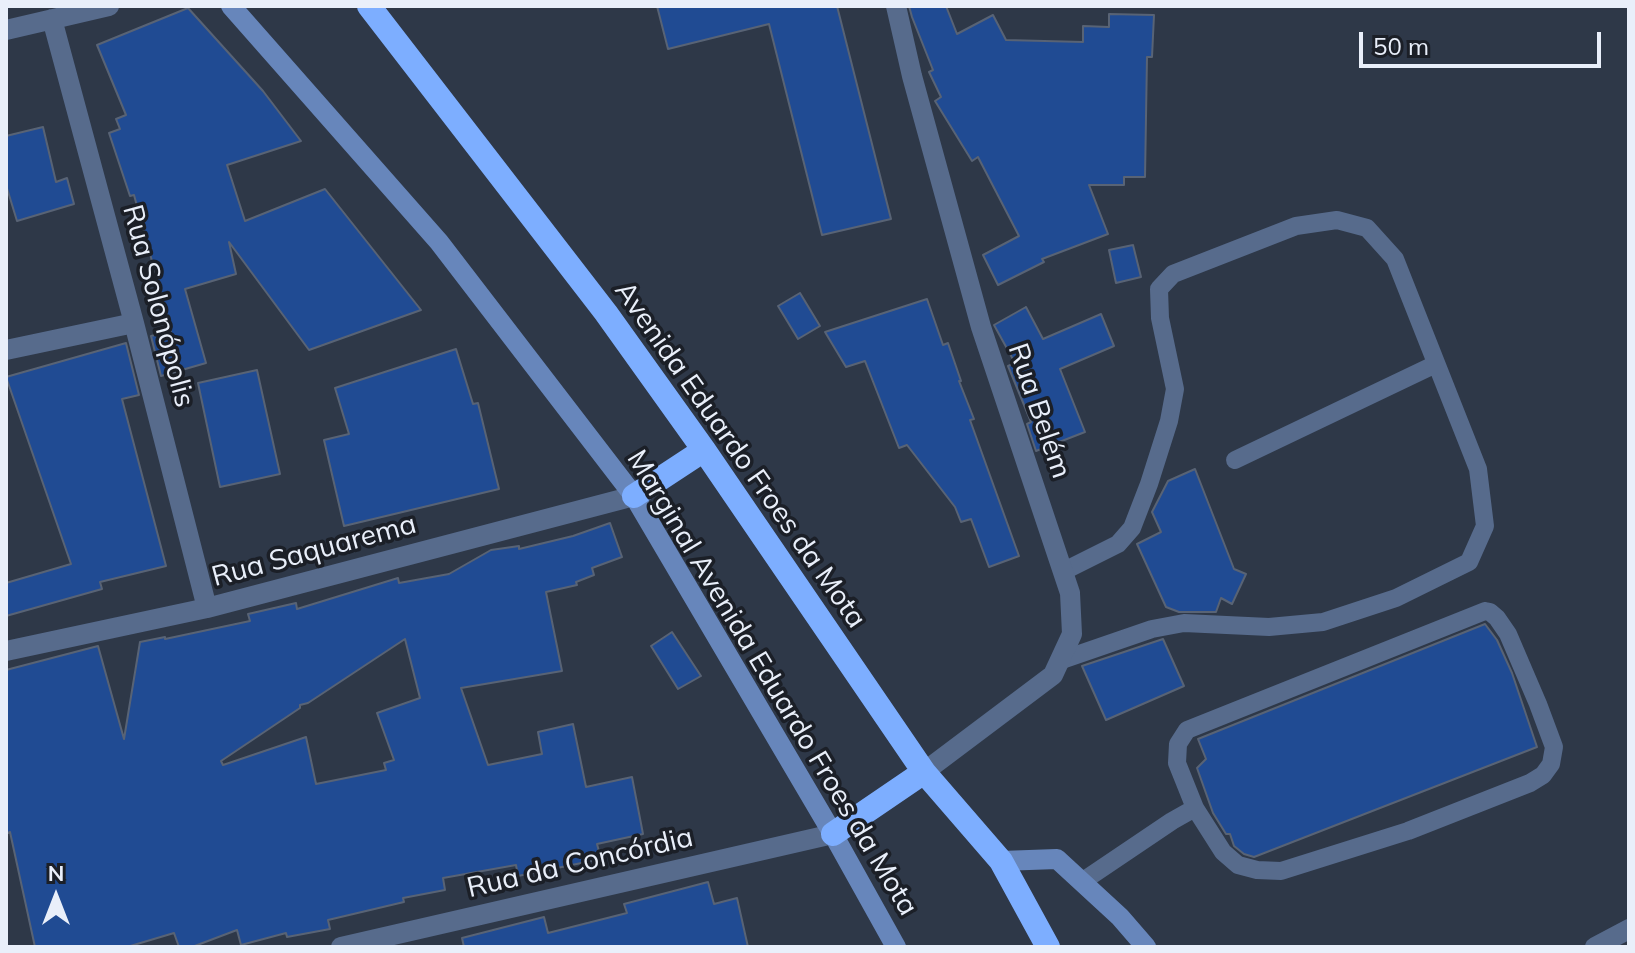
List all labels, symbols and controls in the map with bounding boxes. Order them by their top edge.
scale bar [1363,16,1605,66]
text: 50 m [1373,31,1429,61]
street label: Rua Solonópolis [115,201,201,411]
street label: Avenida Eduardo Froes da Mota [607,275,873,635]
street label: Rua Belém [1000,339,1078,483]
street label: Marginal Avenida Eduardo Froes da Mota [619,444,925,922]
street label: Rua Saquarema [208,508,420,594]
street label: Rua da Concórdia [464,821,696,905]
north arrow [16,857,96,937]
text: N [48,859,64,887]

